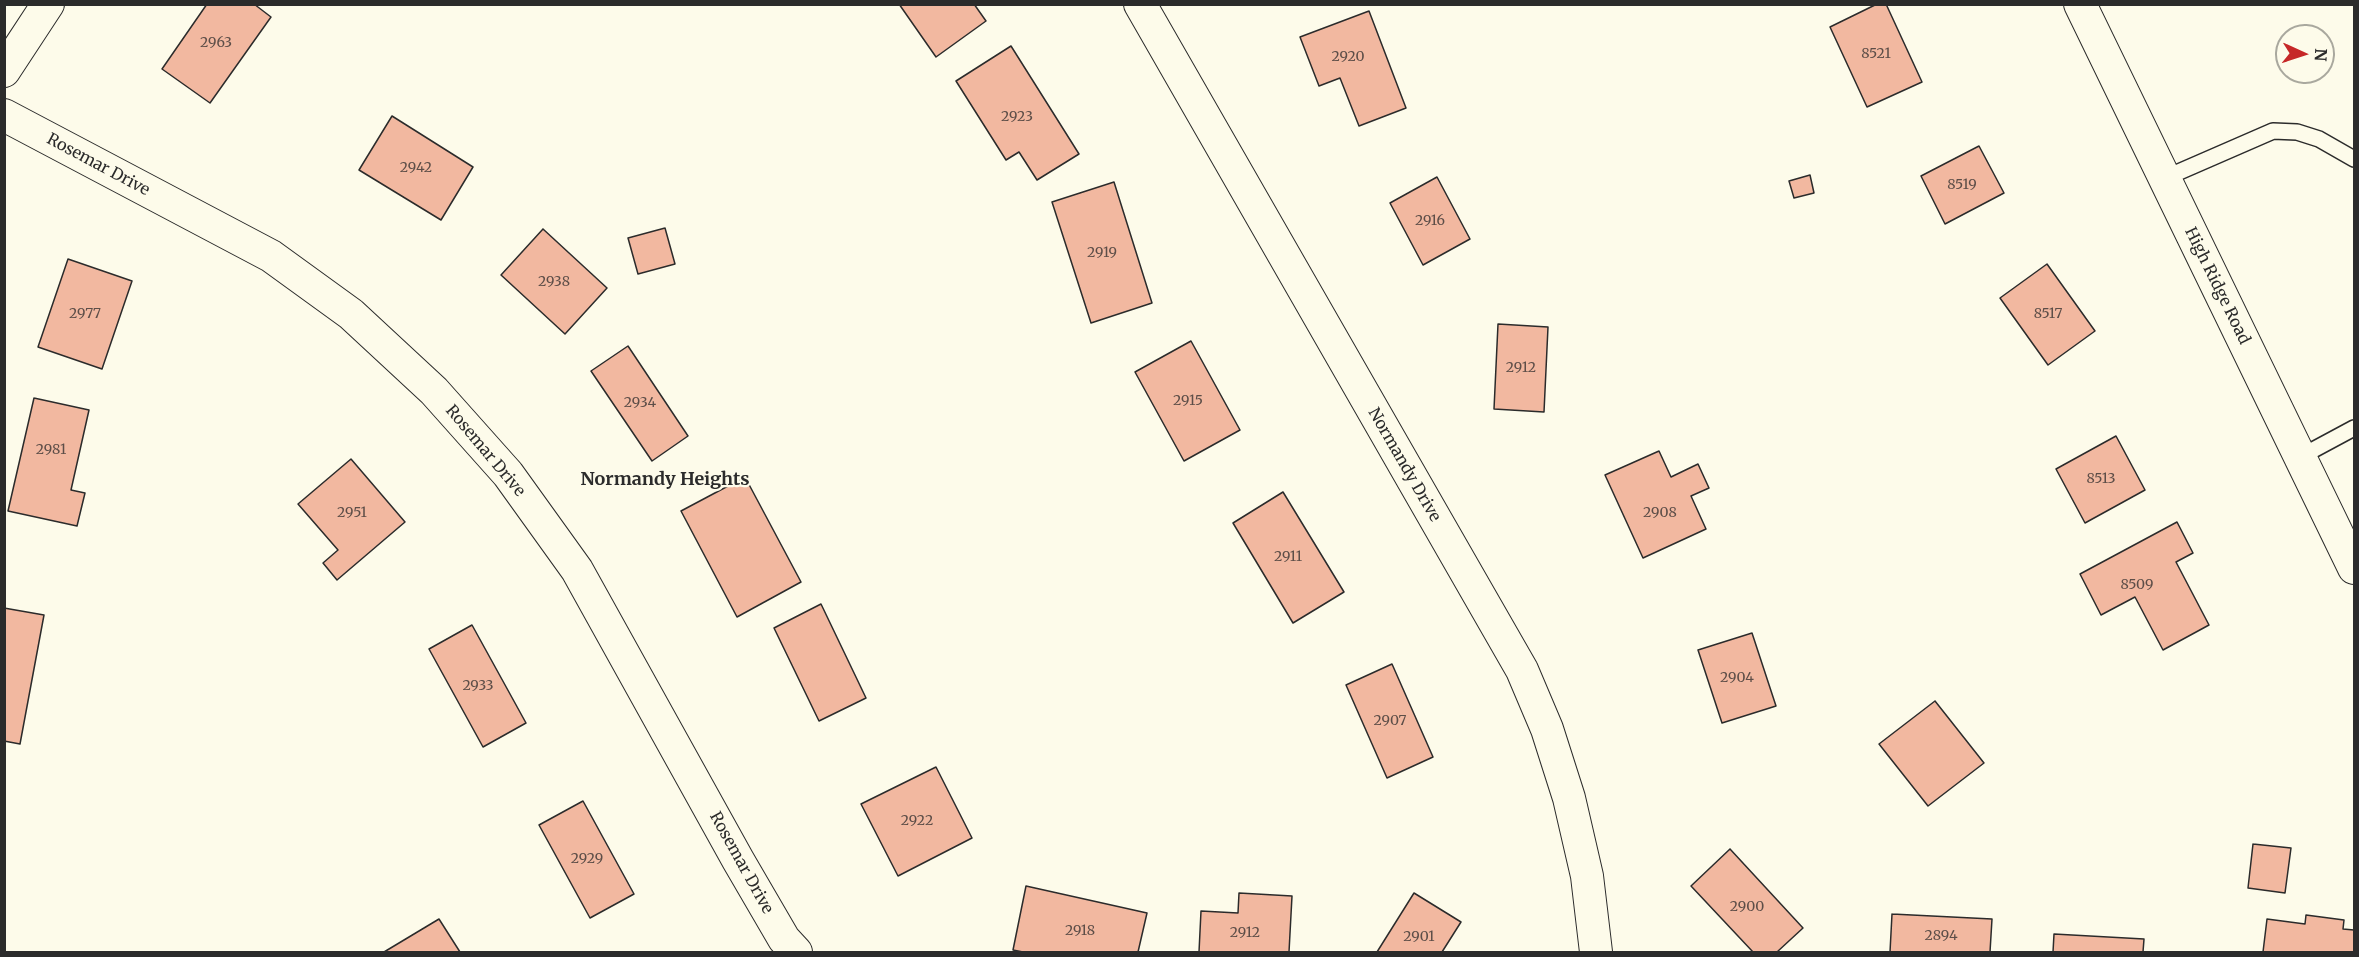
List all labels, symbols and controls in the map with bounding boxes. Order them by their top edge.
north arrow [2275,24,2335,84]
house number: 2963 [200,35,232,51]
house number: 8521 [1861,46,1891,62]
text: N [2311,48,2331,62]
house number: 2920 [1331,49,1365,65]
house number: 2923 [1001,109,1033,125]
street label: Rosemar Drive [43,130,153,200]
house number: 2942 [400,160,432,176]
house number: 8519 [1947,177,1977,193]
house number: 2916 [1415,213,1445,229]
street label: High Ridge Road [2180,224,2254,348]
house number: 2919 [1087,245,1117,261]
house number: 2938 [538,274,570,290]
house number: 2977 [69,306,101,322]
house number: 8517 [2034,306,2062,322]
house number: 2912 [1506,360,1536,376]
house number: 2915 [1173,393,1203,409]
house number: 2934 [624,395,656,411]
street label: Rosemar Drive [441,401,529,501]
street label: Normandy Drive [1364,405,1444,525]
house number: 2981 [36,442,66,458]
district label: Normandy Heights [581,469,749,491]
house number: 8513 [2086,471,2116,487]
house number: 2951 [337,505,367,521]
house number: 2908 [1643,505,1677,521]
house number: 2911 [1274,549,1302,565]
house number: 8509 [2120,577,2154,593]
house number: 2904 [1720,670,1754,686]
house number: 2933 [462,678,494,694]
house number: 2907 [1373,713,1407,729]
street label: Rosemar Drive [705,809,777,917]
house number: 2922 [901,813,933,829]
house number: 2929 [571,851,603,867]
house number: 2900 [1730,899,1764,915]
house number: 2918 [1065,923,1095,939]
house number: 2912 [1230,925,1260,941]
house number: 2894 [1924,928,1958,944]
house number: 2901 [1403,929,1435,945]

